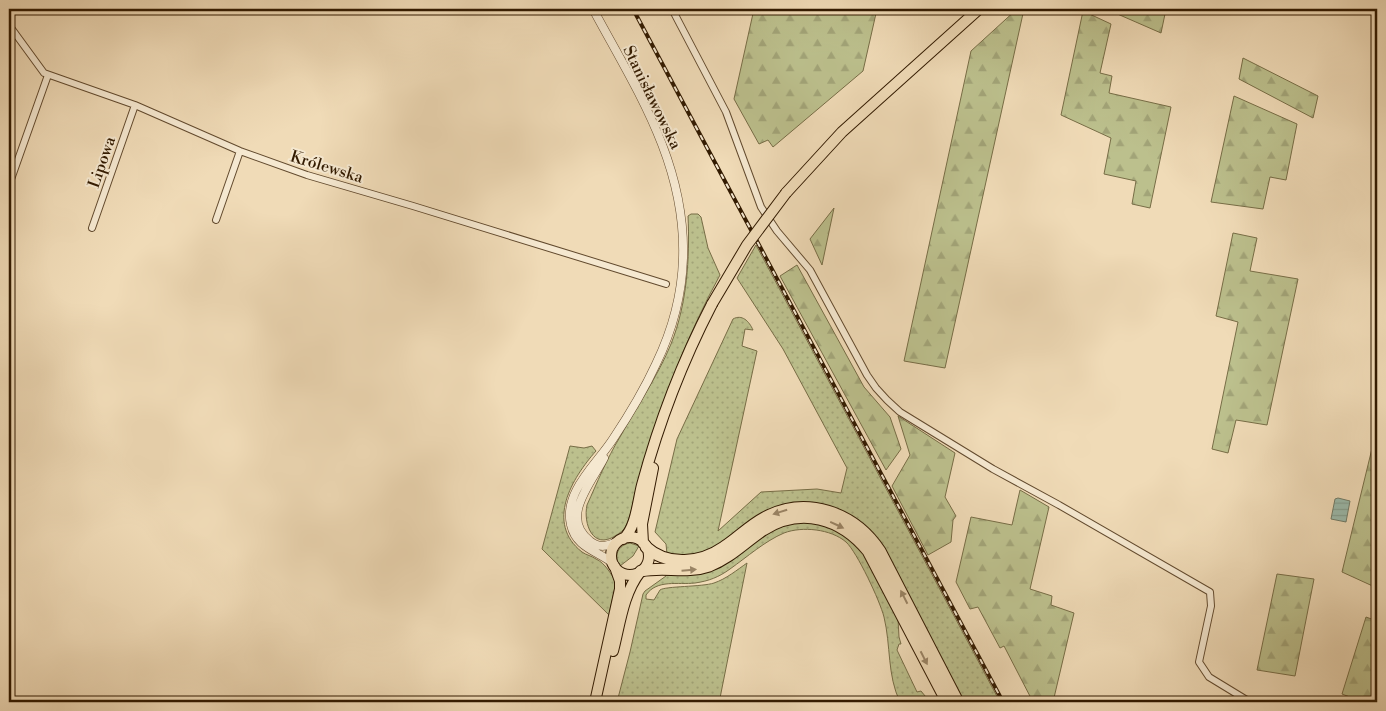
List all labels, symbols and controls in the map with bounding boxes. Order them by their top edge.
street label: Stanisławowska [618,42,686,153]
street label: Lipowa [84,133,120,191]
street label: Królewska [288,146,367,188]
one-way arrow [773,508,788,516]
one-way arrow [830,521,844,529]
one-way arrow [682,565,698,573]
one-way arrow [900,589,908,604]
one-way arrow [920,651,928,665]

